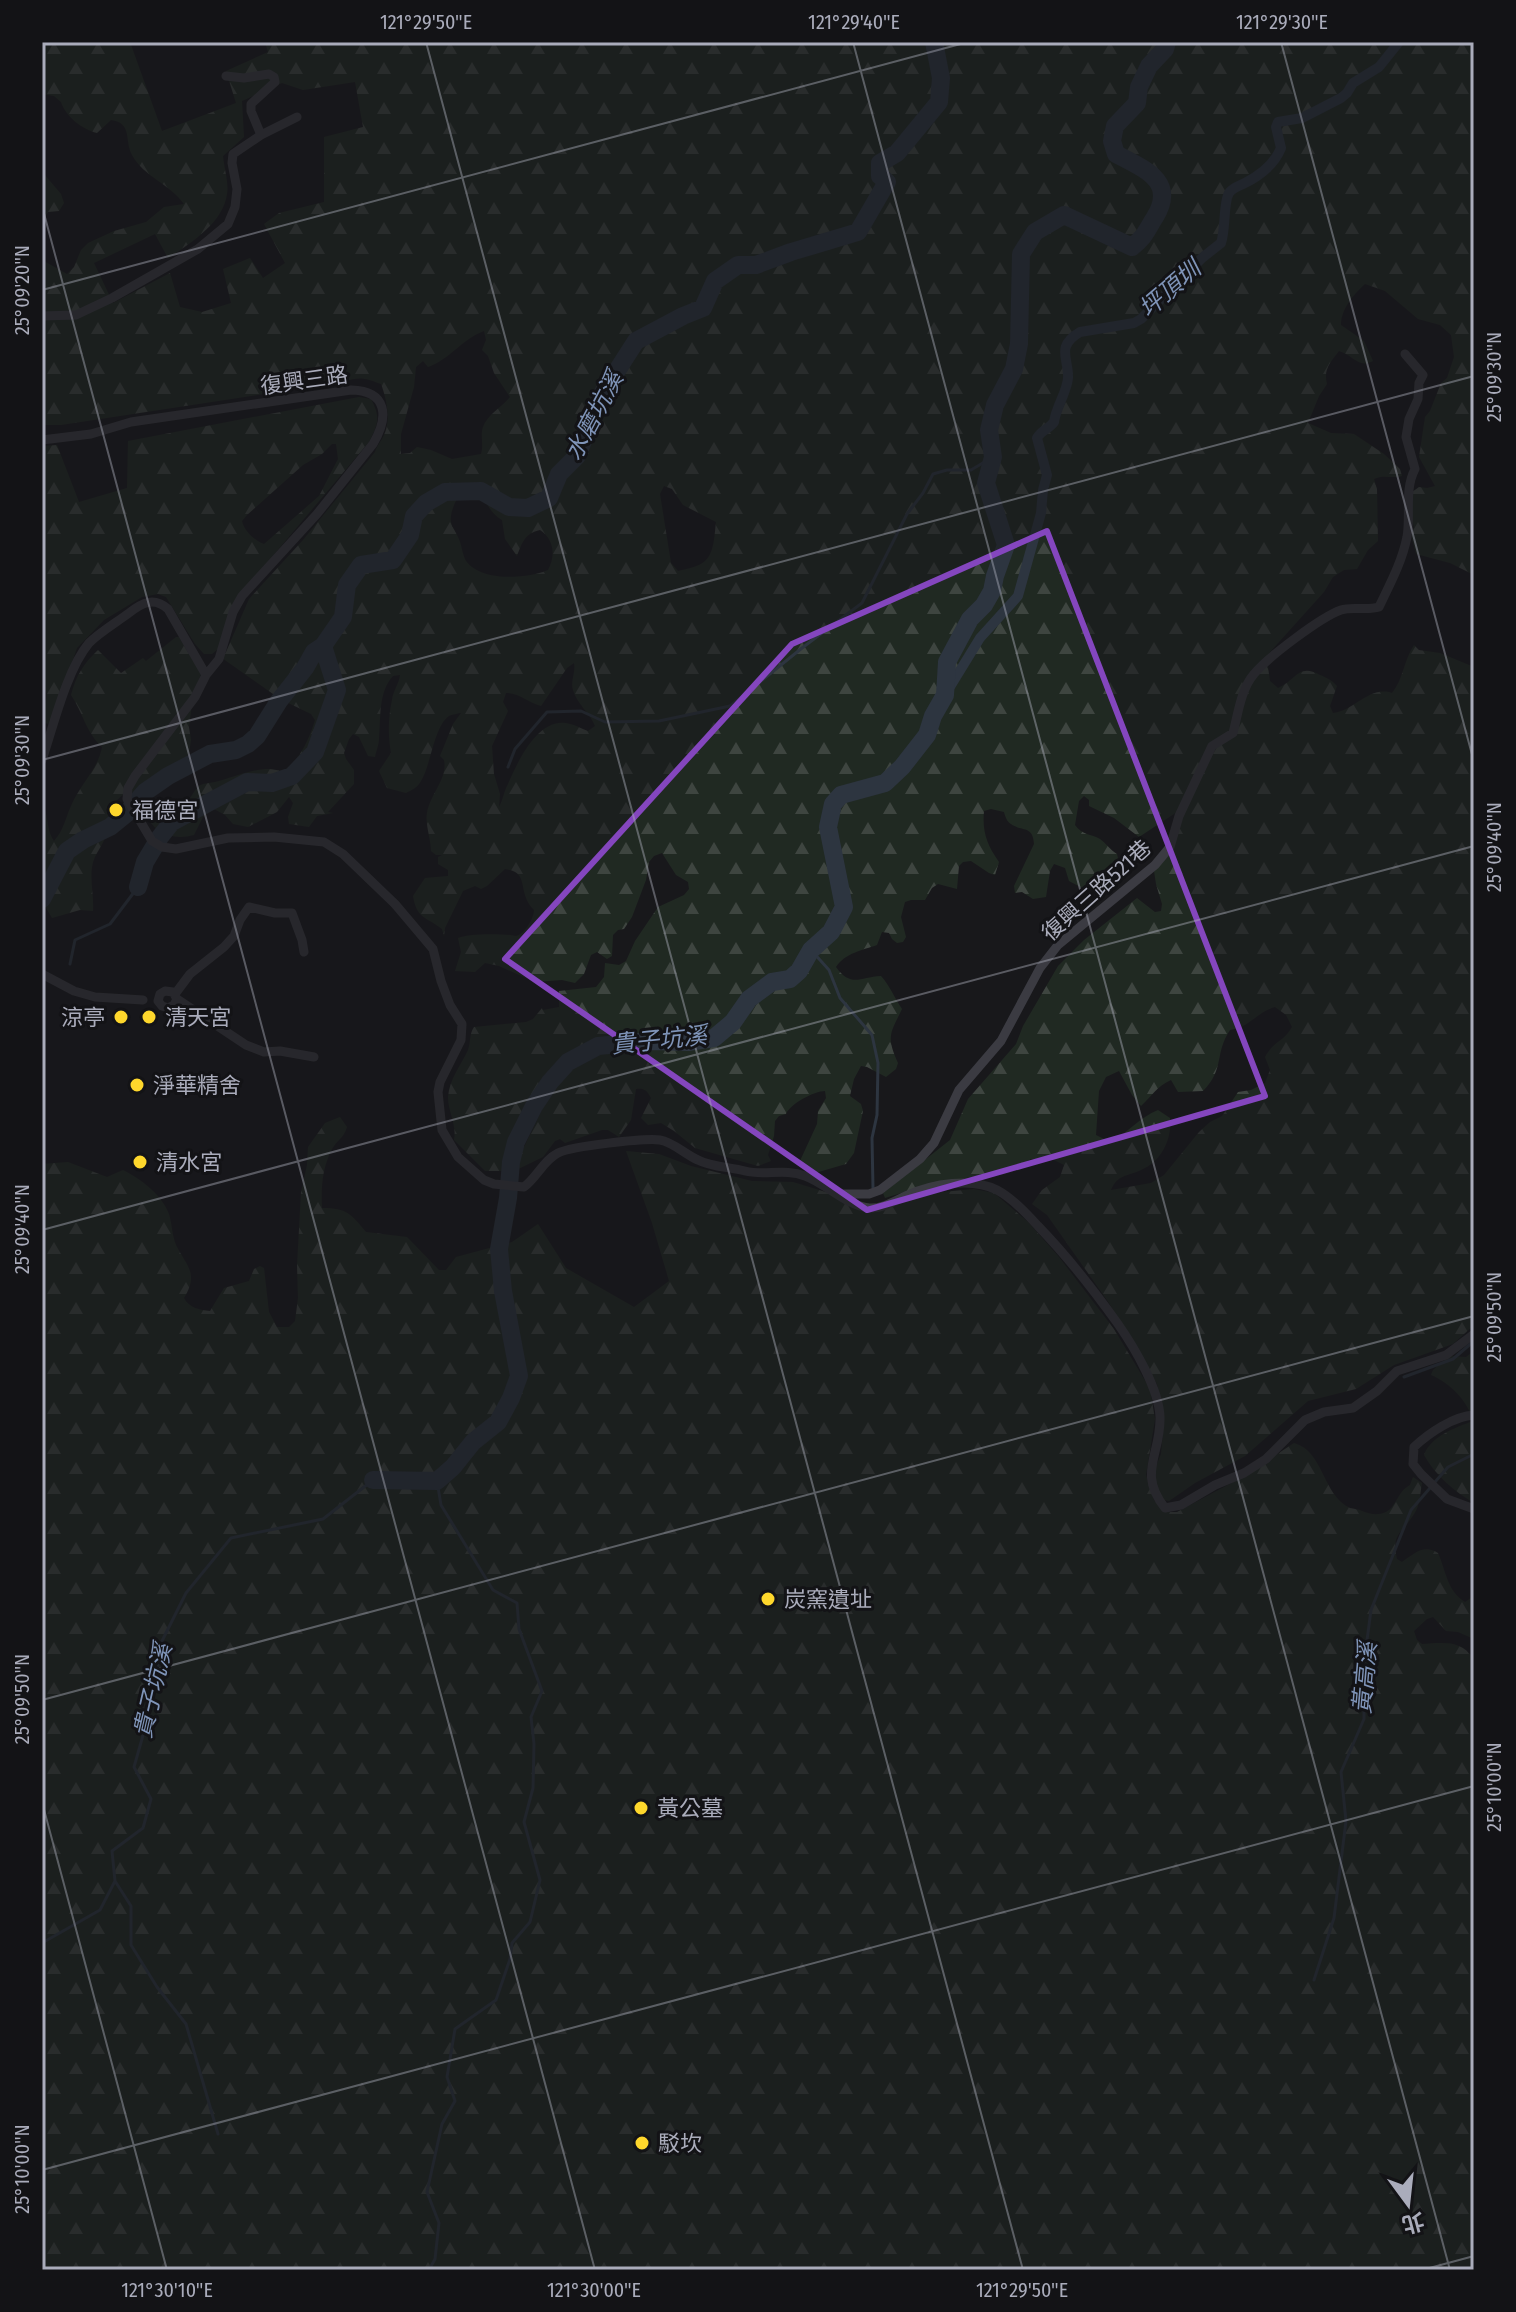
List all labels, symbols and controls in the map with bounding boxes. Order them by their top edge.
text: 121°29'50"E [380,10,472,34]
text: 121°29'40"E [808,10,900,34]
text: 121°29'30"E [1236,10,1328,34]
text: 25°09'20"N [10,245,34,335]
water label: 坪頂圳 [1134,253,1209,323]
text: 25°09'30"N [1482,332,1506,422]
street label: 復興三路 [259,361,350,400]
water label: 水磨坑溪 [559,364,630,465]
text: 25°09'30"N [10,715,34,805]
place label: 福德宮 [132,797,198,824]
marker: 福德宮 [107,801,125,819]
text: 25°09'40"N [1482,802,1506,892]
street label: 復興三路521巷 [1036,834,1157,946]
place label: 涼亭 [61,1004,105,1031]
place label: 清天宮 [165,1004,231,1031]
marker: 涼亭 [112,1008,130,1026]
marker: 清天宮 [140,1008,158,1026]
water label: 貴子坑溪 [610,1021,711,1059]
place label: 淨華精舍 [153,1072,241,1099]
marker: 淨華精舍 [128,1076,146,1094]
place label: 清水宮 [156,1149,222,1176]
marker: 清水宮 [131,1153,149,1171]
text: 25°09'40"N [10,1184,34,1274]
text: 25°09'50"N [1482,1272,1506,1362]
place label: 炭窯遺址 [784,1586,872,1613]
marker: 炭窯遺址 [759,1590,777,1608]
water label: 貴子坑溪 [129,1638,178,1741]
water label: 黃高溪 [1348,1638,1382,1715]
text: 25°09'50"N [10,1654,34,1744]
text: 25°10'00"N [1482,1742,1506,1832]
place label: 黃公墓 [657,1795,723,1822]
marker: 黃公墓 [632,1799,650,1817]
text: 25°10'00"N [10,2124,34,2214]
place label: 駁坎 [658,2130,702,2157]
marker: 駁坎 [633,2134,651,2152]
north arrow [1368,2164,1448,2244]
text: 北 [1399,2207,1427,2239]
text: 121°30'10"E [121,2278,213,2302]
text: 121°30'00"E [547,2278,641,2302]
text: 121°29'50"E [976,2278,1068,2302]

